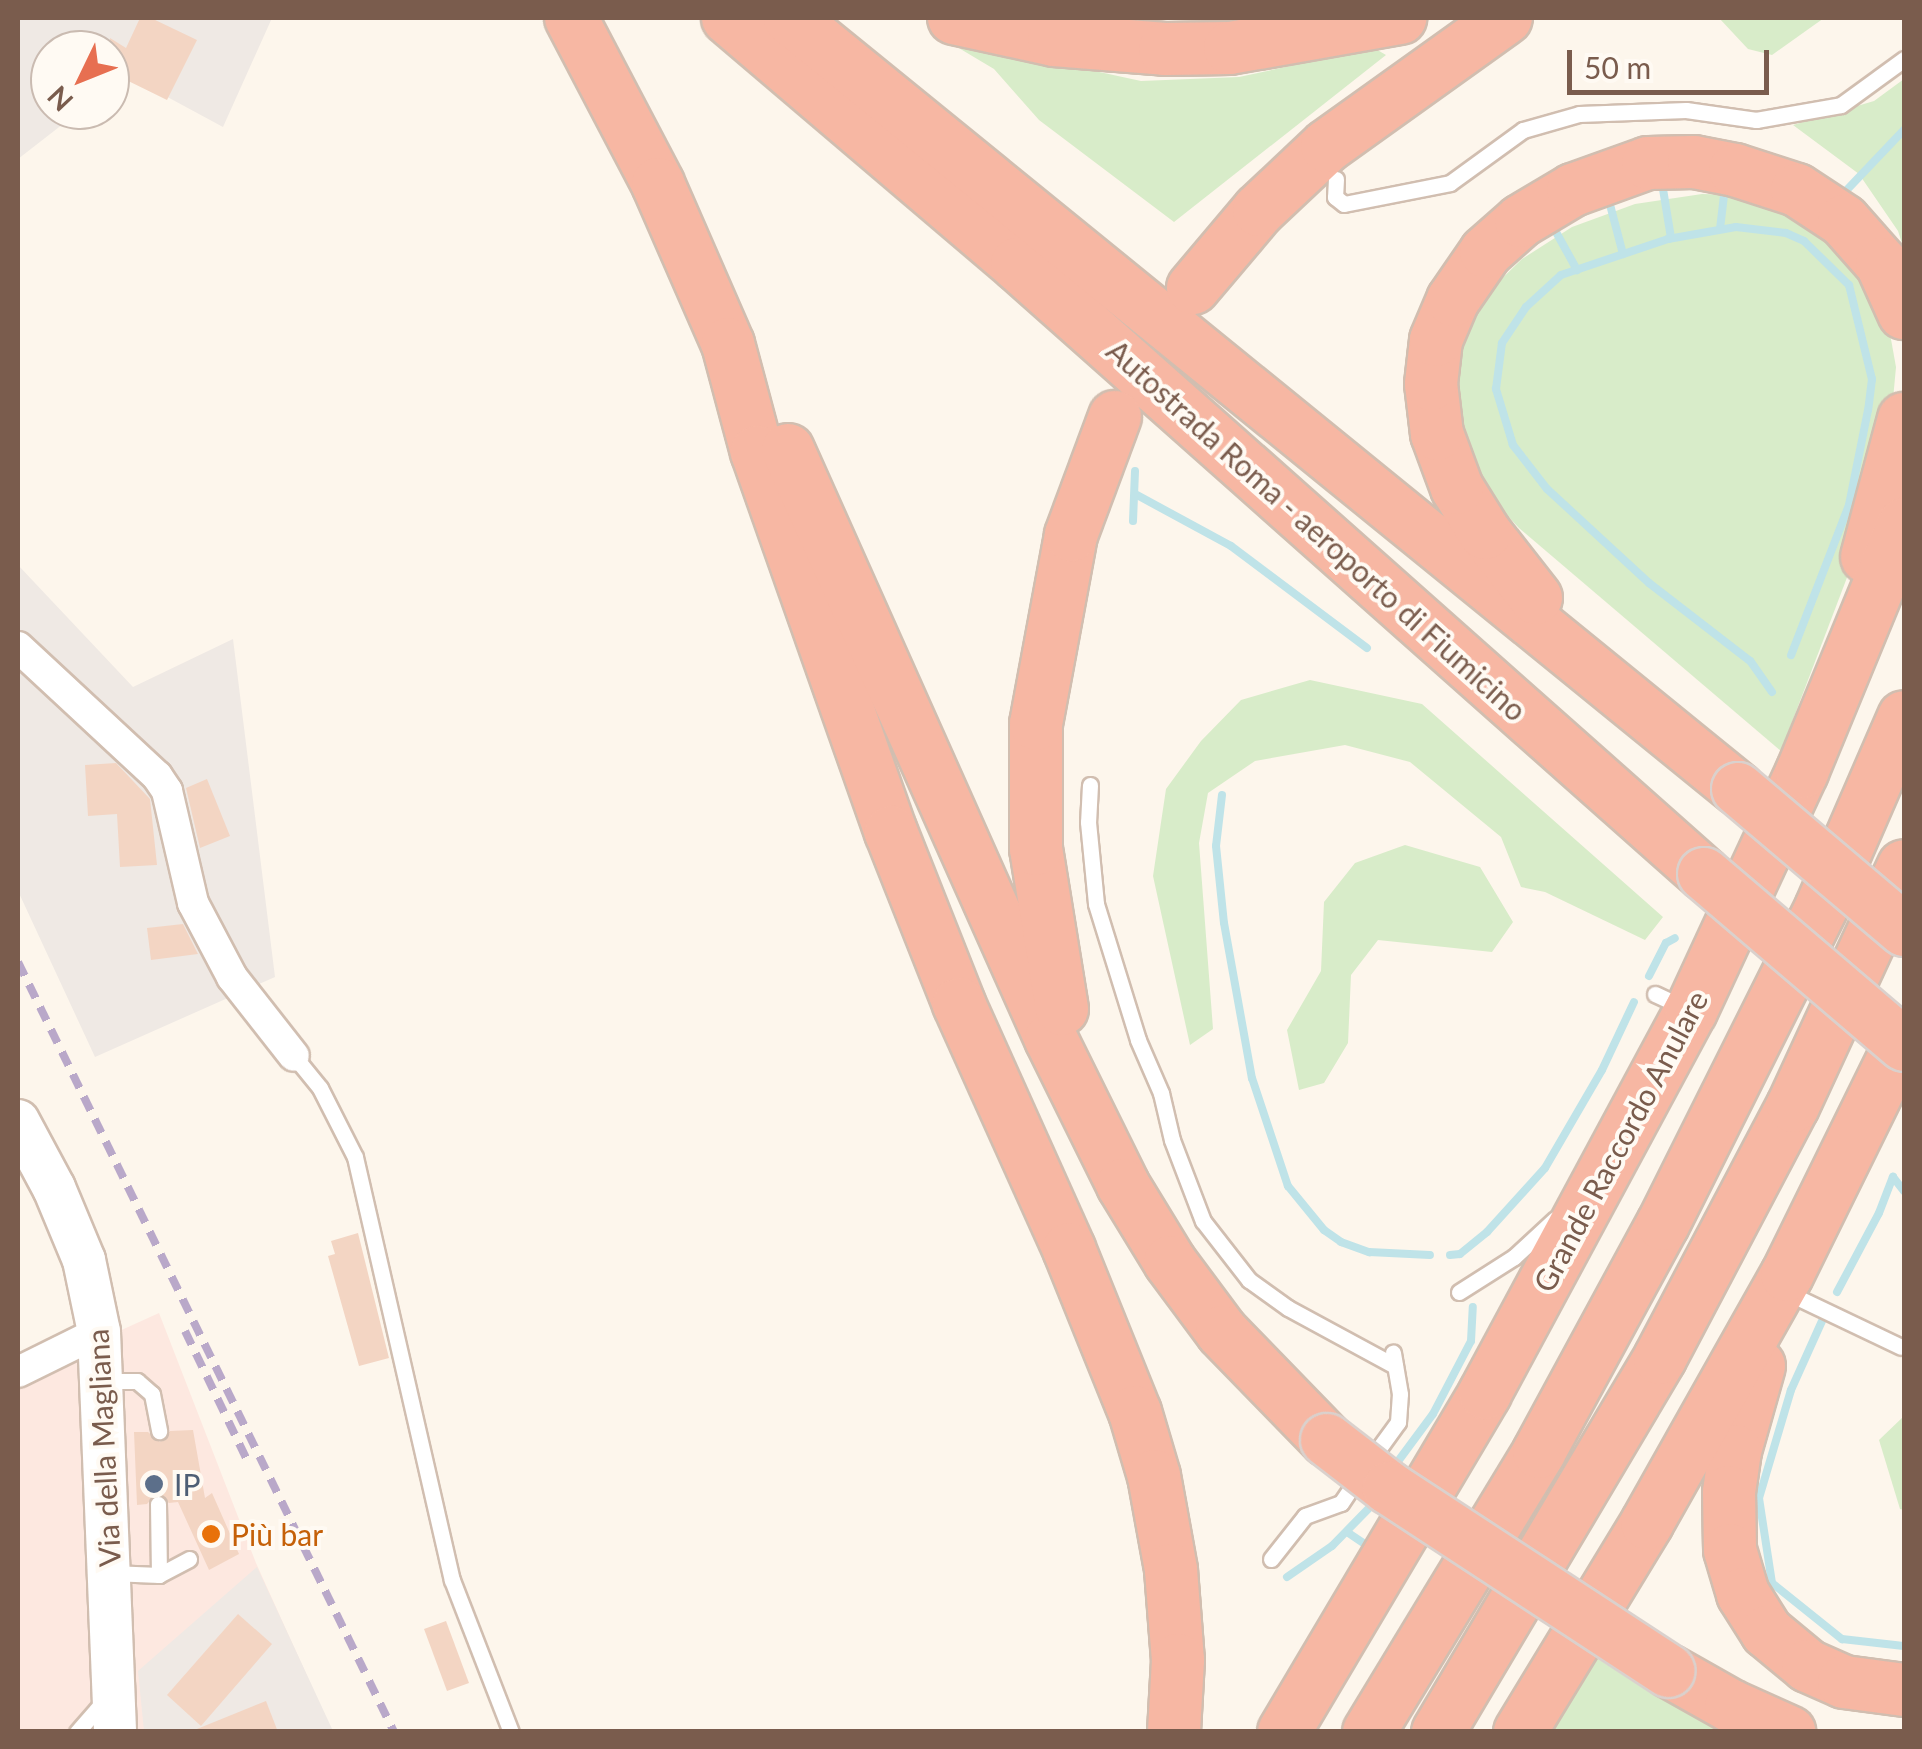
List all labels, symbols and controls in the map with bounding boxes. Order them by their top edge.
north arrow [30,30,130,130]
scale bar [1572,30,1774,92]
text: 50 m [1584,49,1651,85]
text: N [40,80,79,119]
street label: Autostrada Roma - aeroporto di Fiumicino [1100,332,1534,728]
street label: Grande Raccordo Anulare [1525,984,1715,1298]
street label: Via della Magliana [79,1328,127,1568]
place label: IP [174,1466,200,1502]
marker: IP [143,1473,165,1495]
place label: Più bar [231,1516,323,1552]
marker: Più bar [200,1523,222,1545]

